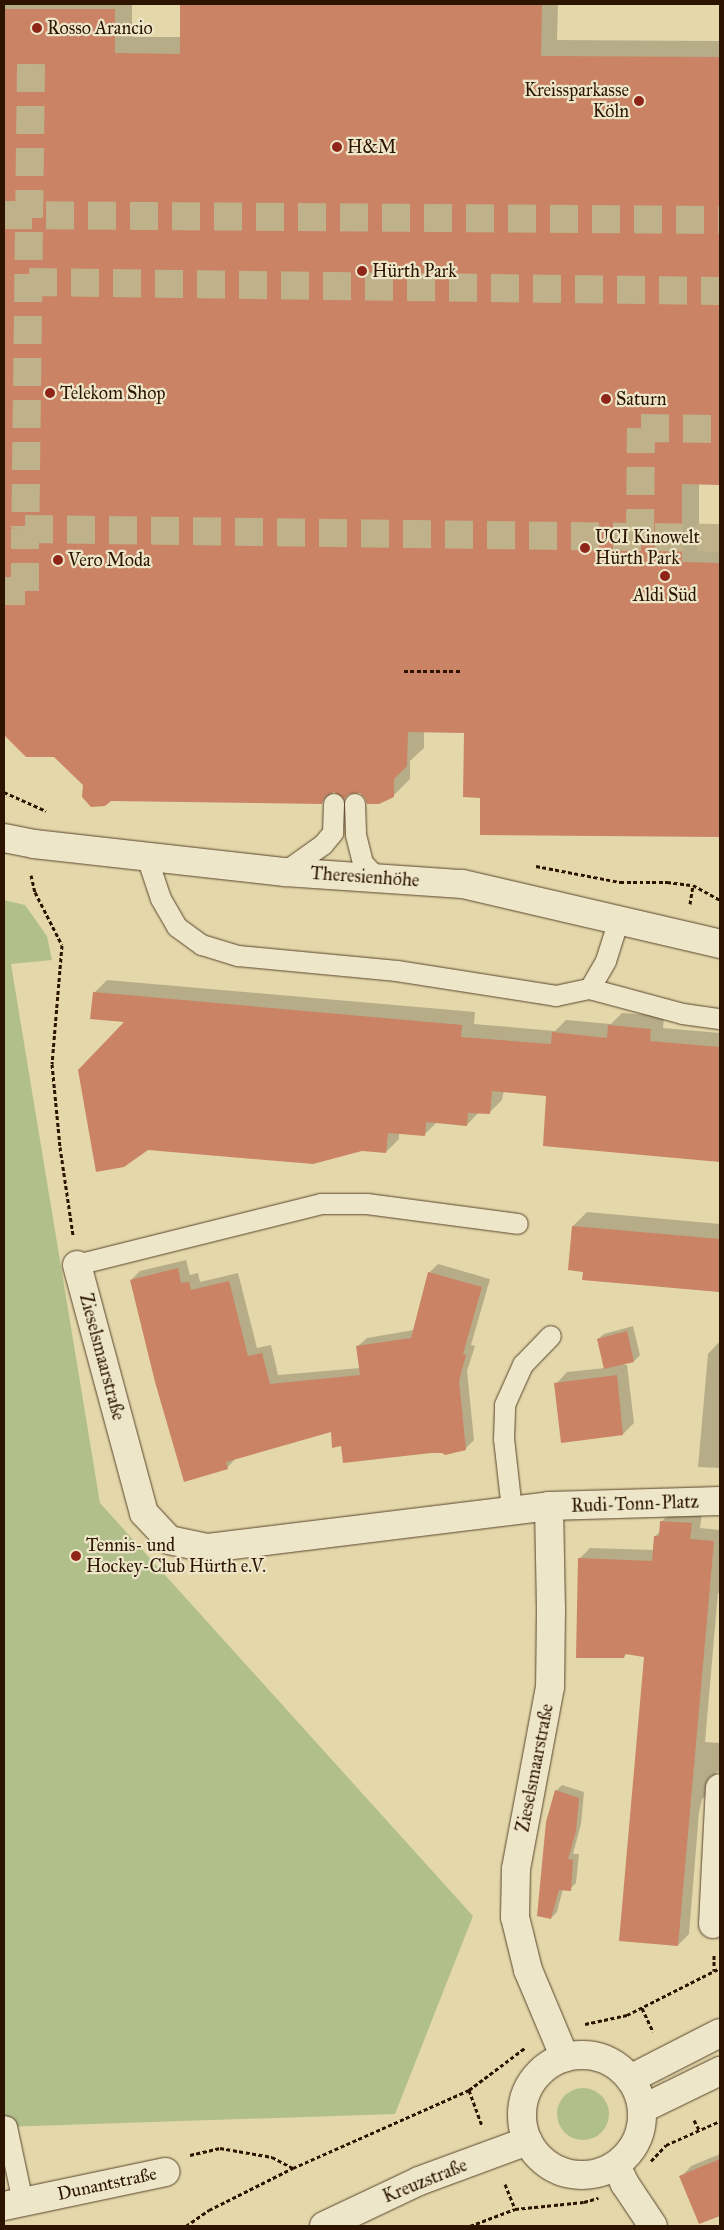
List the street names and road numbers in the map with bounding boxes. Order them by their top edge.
street label: Theresienhöhe [310,862,420,892]
street label: Zieselsmaarstraße [75,1291,129,1423]
street label: Rudi-Tonn-Platz [571,1491,699,1517]
street label: Zieselsmaarstraße [512,1702,558,1834]
street label: Kreuzstraße [380,2154,470,2208]
street label: Dunantstraße [55,2163,159,2205]

